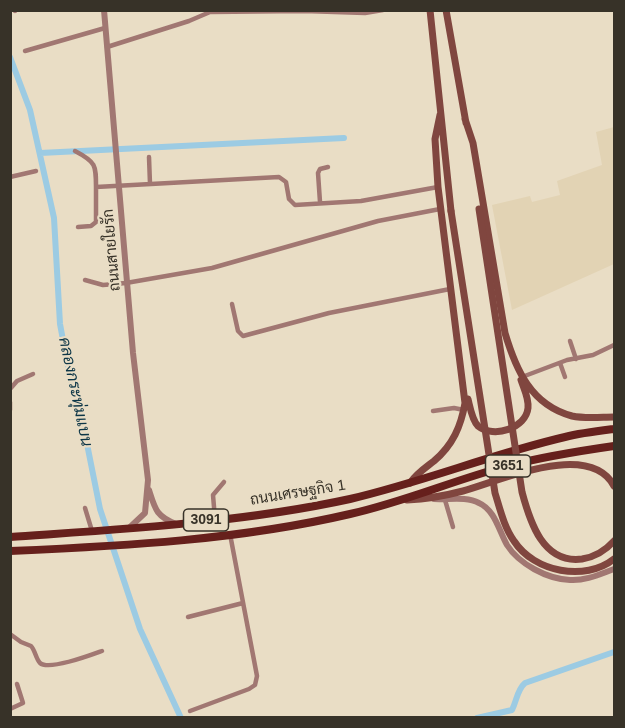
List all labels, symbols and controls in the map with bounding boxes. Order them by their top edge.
street label: ถนนสายใยรัก [99,208,125,292]
water label: คลองกระทุ่มแบน [54,336,96,448]
road number: 3651 [486,455,530,477]
street label: ถนนเศรษฐกิจ 1 [249,477,347,509]
road number: 3091 [184,509,228,531]

